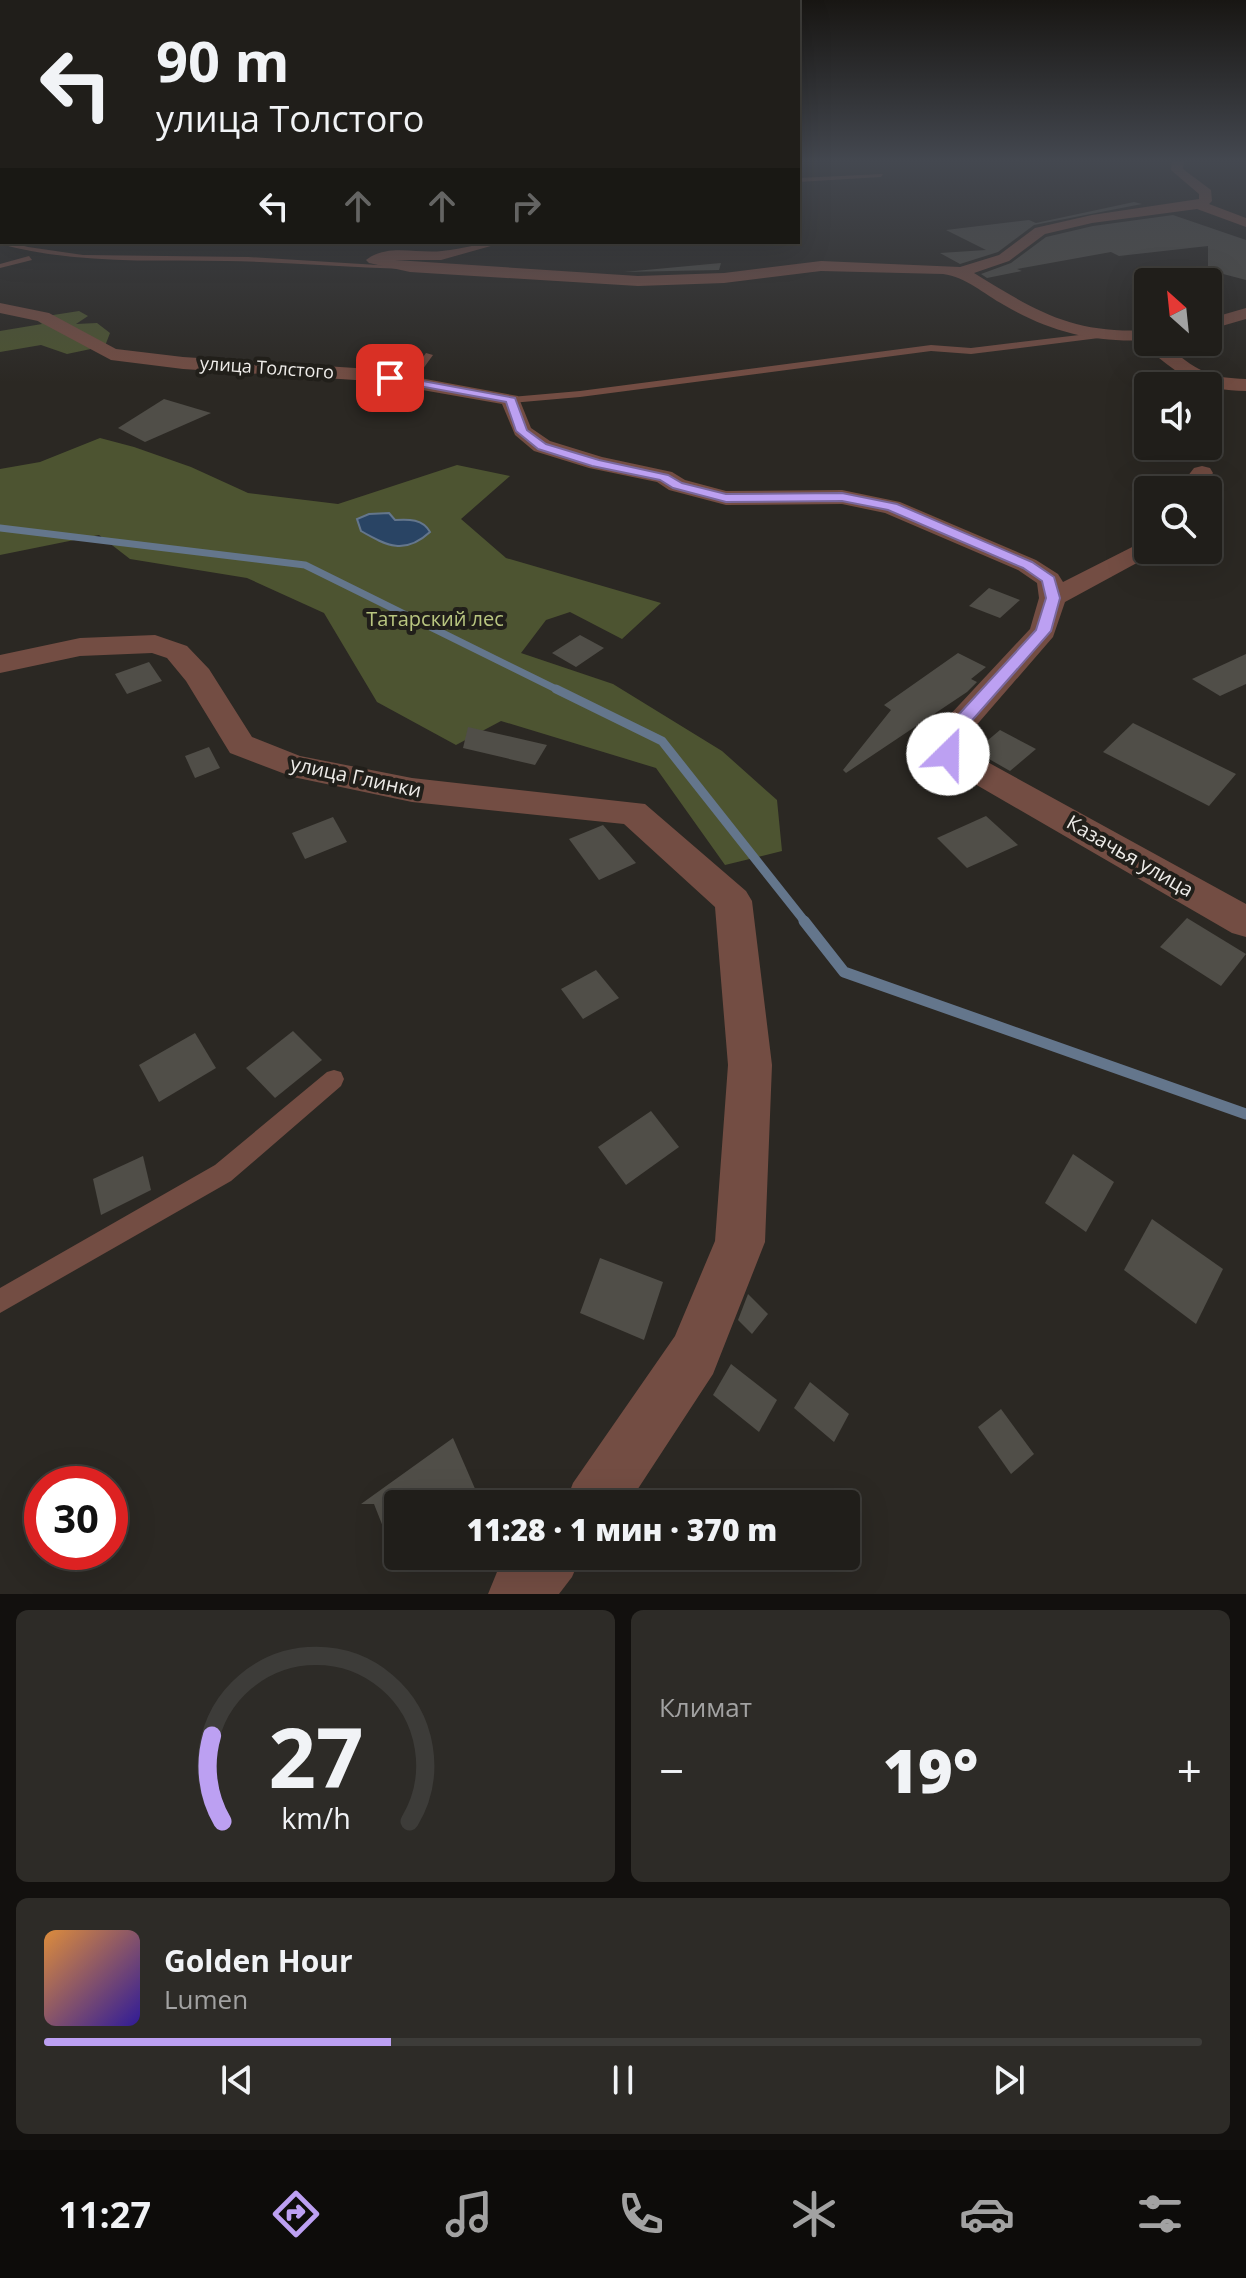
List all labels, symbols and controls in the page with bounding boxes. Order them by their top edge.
text: 90 m [156,22,290,98]
icon: left [24,32,128,136]
text: улица Толстого [156,94,425,143]
icon: left [252,184,296,228]
icon: ahead [336,184,380,228]
icon: ahead [420,184,464,228]
icon: right [504,184,548,228]
north arrow [1134,268,1222,356]
map controls [1134,268,1222,564]
pin [356,344,424,412]
street label: улица Толстого [199,350,335,384]
icon: arrive [368,356,412,400]
button: sound [1134,372,1222,460]
button: search [1134,476,1222,564]
park label: Татарский лес [366,605,504,632]
position arrow [906,712,990,796]
street label: улица Глинки [288,749,424,804]
street label: Казачья улица [1062,808,1199,903]
speed limit sign: 30 [24,1466,128,1570]
text: 11:28 · 1 мин · 370 m [467,1509,777,1550]
text: Климат [659,1689,752,1725]
text: 27 [268,1699,363,1812]
text: 19° [883,1729,978,1811]
text: − [659,1740,684,1800]
text: + [1177,1740,1202,1800]
text: km/h [281,1798,350,1837]
text: Golden Hour [164,1940,353,1981]
text: Lumen [164,1981,248,2017]
icon: previous [215,2058,259,2102]
icon: pause [601,2058,645,2102]
icon: next [987,2058,1031,2102]
icon: directions [268,2186,324,2242]
icon: music [441,2186,497,2242]
icon: phone [613,2186,669,2242]
icon: climate [786,2186,842,2242]
icon: car [959,2186,1015,2242]
icon: filters [1132,2186,1188,2242]
text: 11:27 [58,2190,151,2239]

